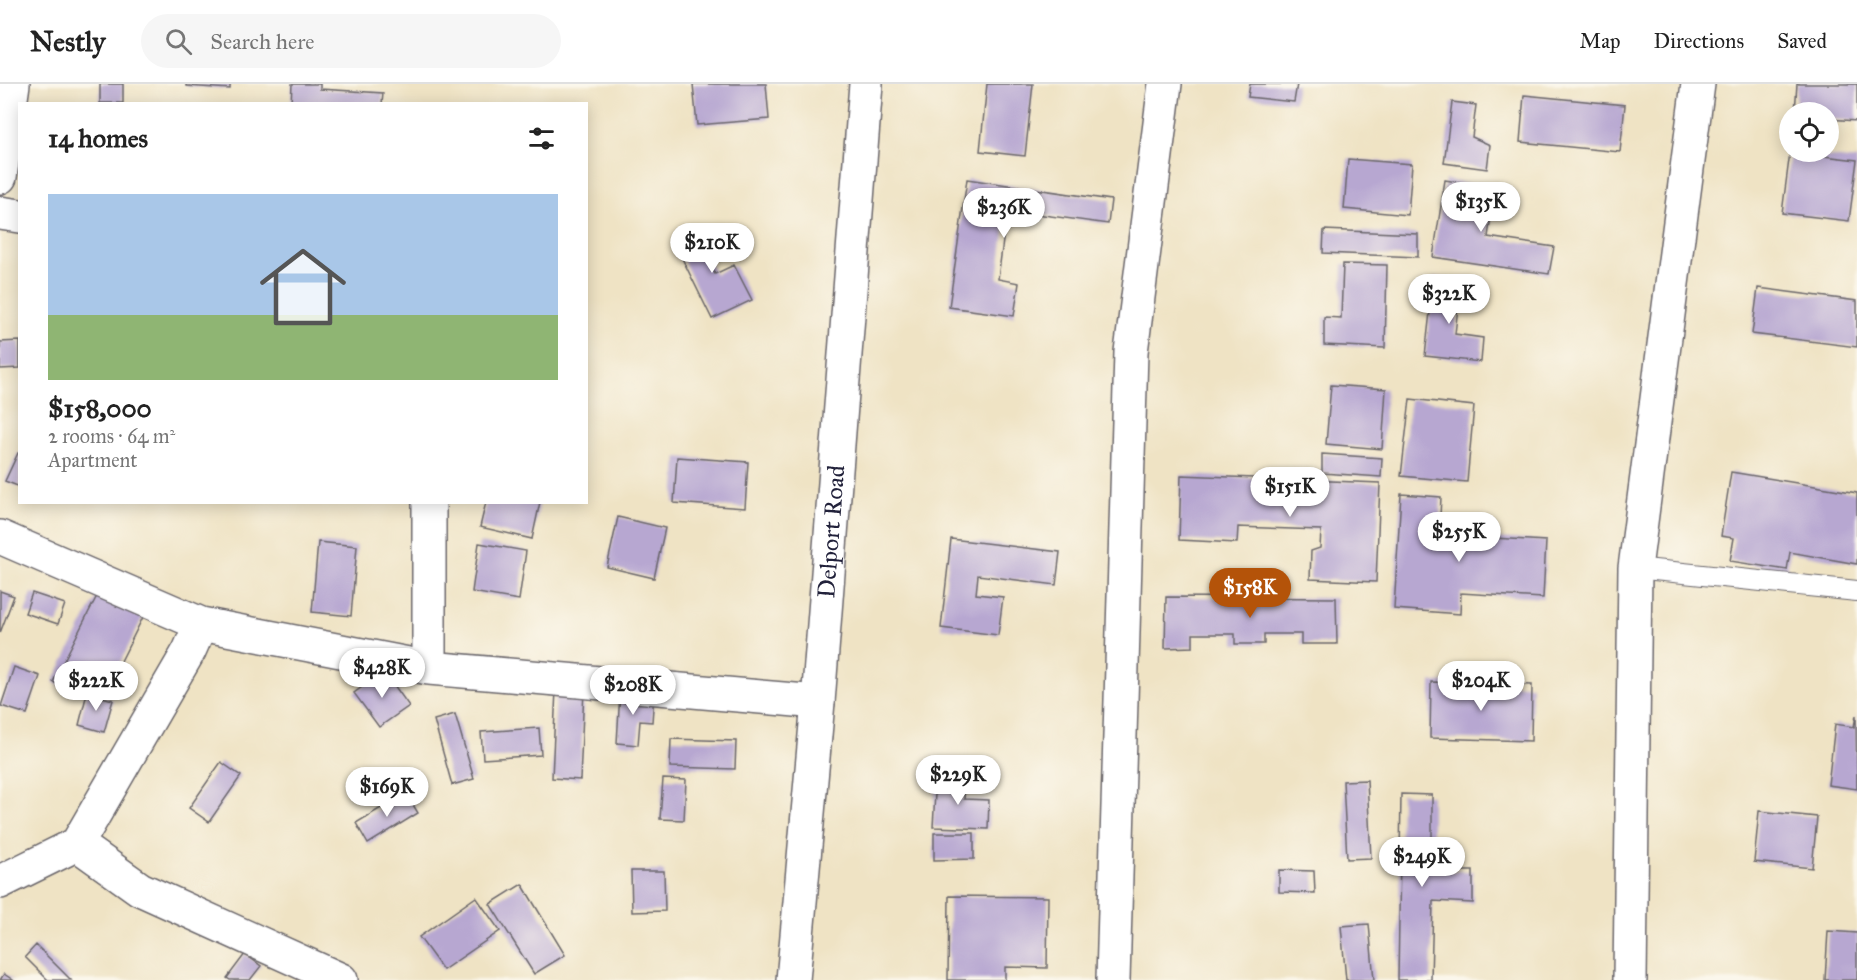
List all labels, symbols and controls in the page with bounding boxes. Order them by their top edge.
search box [141,14,561,68]
text: Nestly [30,24,105,59]
icon: search [162,25,195,58]
text: Search here [210,28,314,55]
text: Map [1580,28,1621,54]
text: Directions [1654,28,1744,54]
text: Saved [1777,28,1827,54]
map controls [1779,102,1839,162]
button: locate [1779,102,1839,162]
text: 14 homes [48,122,148,154]
icon: filters [525,122,558,155]
pin: $135K [1439,182,1523,233]
pin: $236K [962,188,1046,239]
text: $135K [1455,189,1507,213]
text: $236K [977,195,1031,219]
pin: $210K [670,223,754,274]
text: $210K [684,230,740,254]
icon: home [249,233,357,341]
pin: $322K [1407,274,1491,325]
text: $322K [1422,281,1476,305]
text: $158,000 [48,392,152,424]
text: 2 rooms · 64 m² [48,424,175,448]
text: Apartment [48,448,137,472]
street label: Delport Road [811,464,851,599]
pin: $151K [1248,467,1332,518]
text: $151K [1264,474,1316,498]
pin: $255K [1417,512,1501,563]
text: $255K [1432,519,1486,543]
pin: $158K [1208,568,1292,619]
text: $158K [1223,575,1277,599]
pin: $428K [340,648,424,699]
text: $428K [353,655,411,679]
pin: $222K [54,661,138,712]
pin: $204K [1439,661,1523,712]
pin: $208K [591,665,675,716]
text: $222K [68,668,124,692]
text: $204K [1452,668,1510,692]
text: $208K [604,672,662,696]
pin: $229K [916,755,1000,806]
text: $229K [930,762,986,786]
pin: $169K [345,767,429,818]
text: $169K [359,774,415,798]
pin: $249K [1380,837,1464,888]
text: $249K [1393,844,1451,868]

